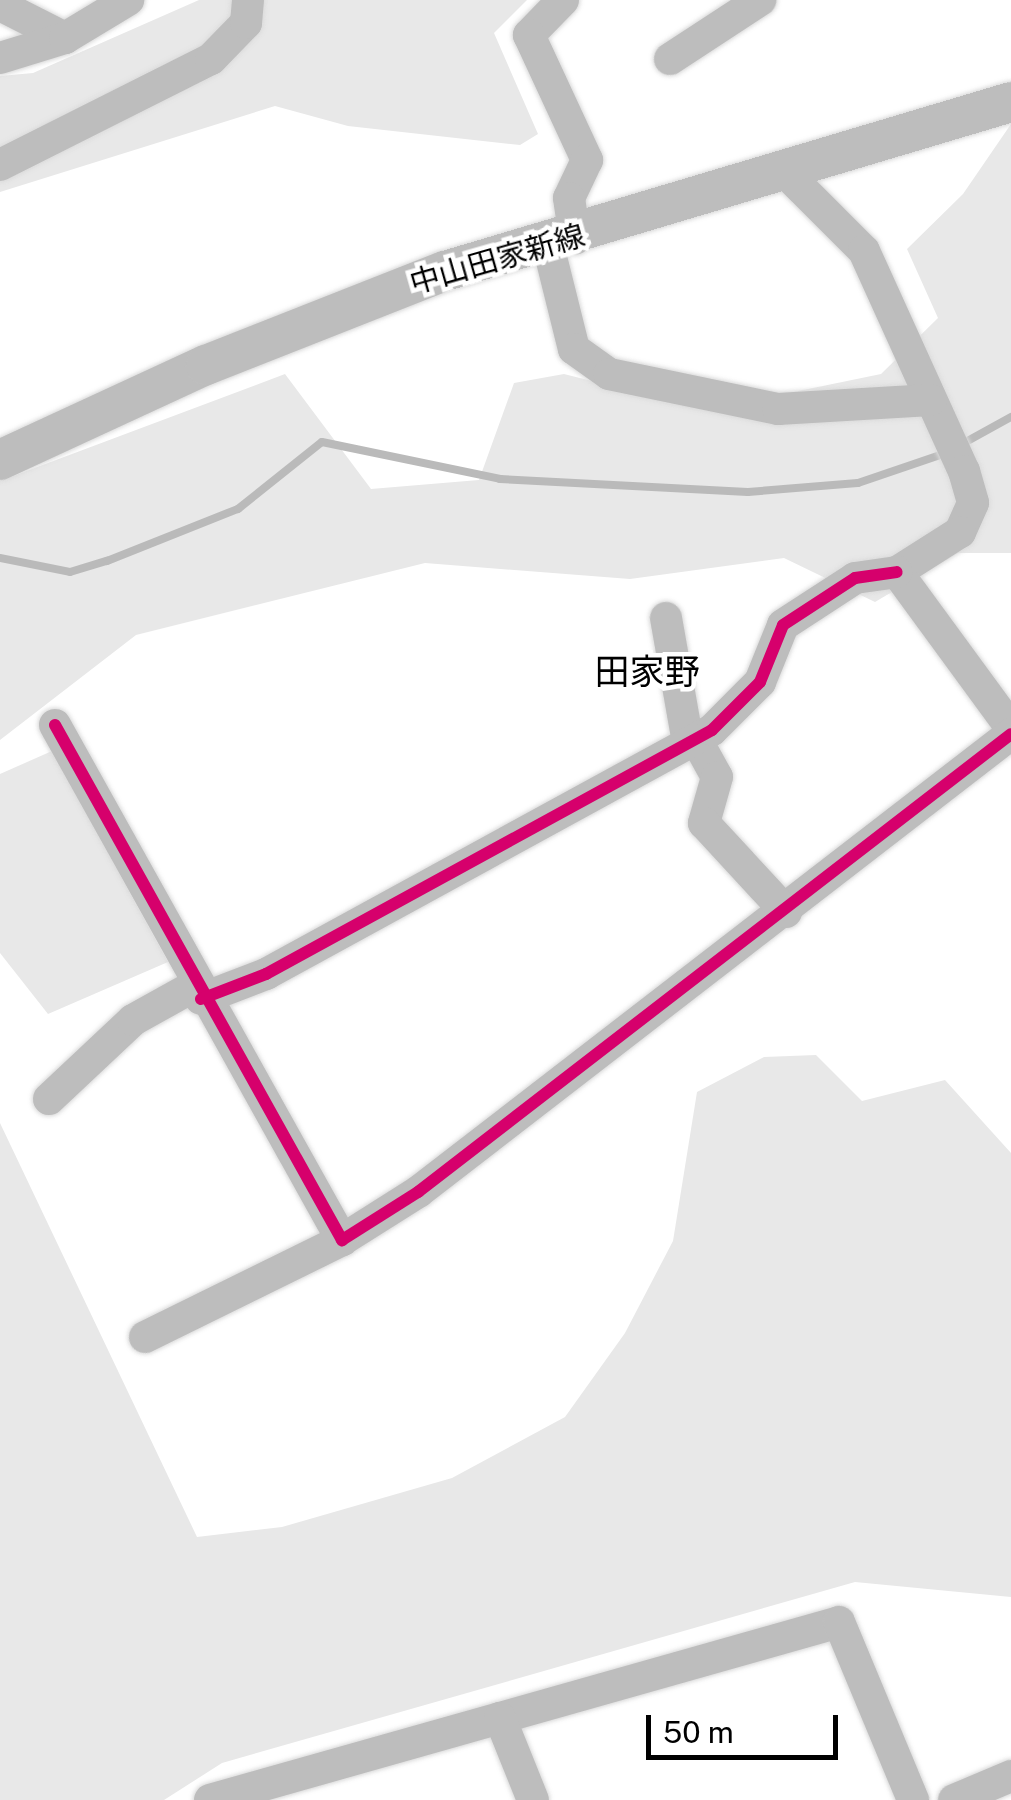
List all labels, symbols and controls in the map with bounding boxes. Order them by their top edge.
street label: 中山田家新線 [406,217,588,301]
district label: 田家野 [595,651,699,693]
scale bar [651,1695,844,1757]
text: 50 m [663,1714,734,1750]

